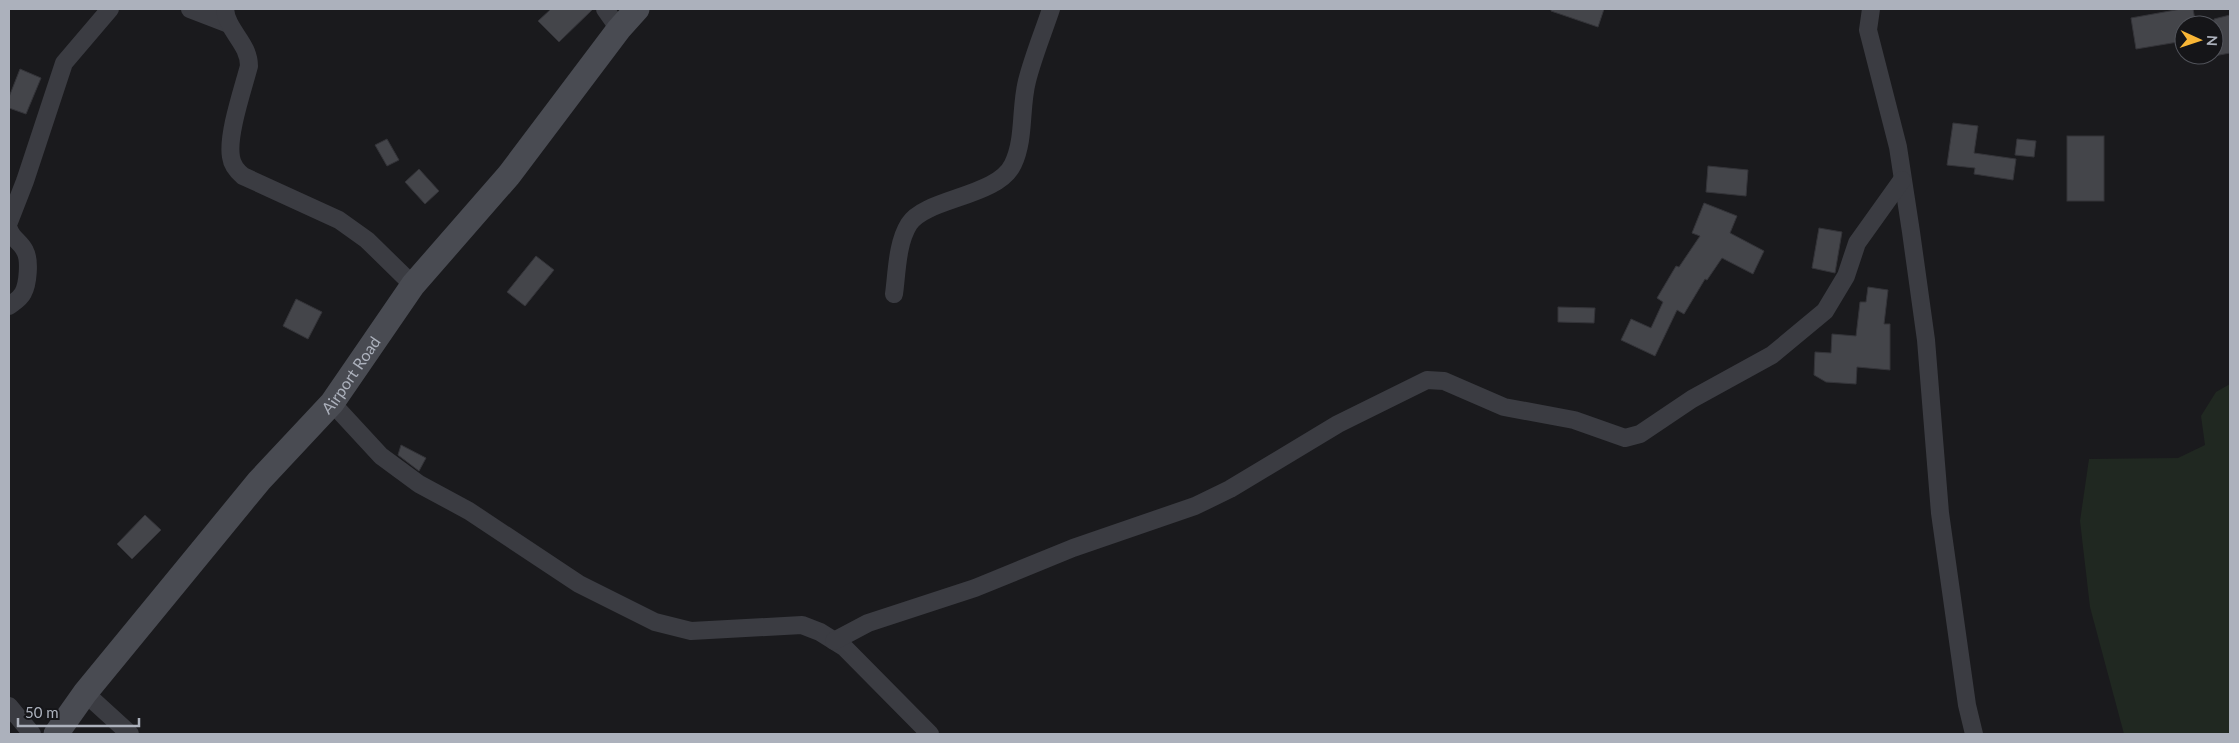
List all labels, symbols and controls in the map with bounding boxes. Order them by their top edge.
north arrow [2174,15,2224,65]
text: N [2204,35,2221,47]
street label: Airport Road [317,333,384,417]
scale bar [18,696,139,728]
text: 50 m [25,703,59,721]

